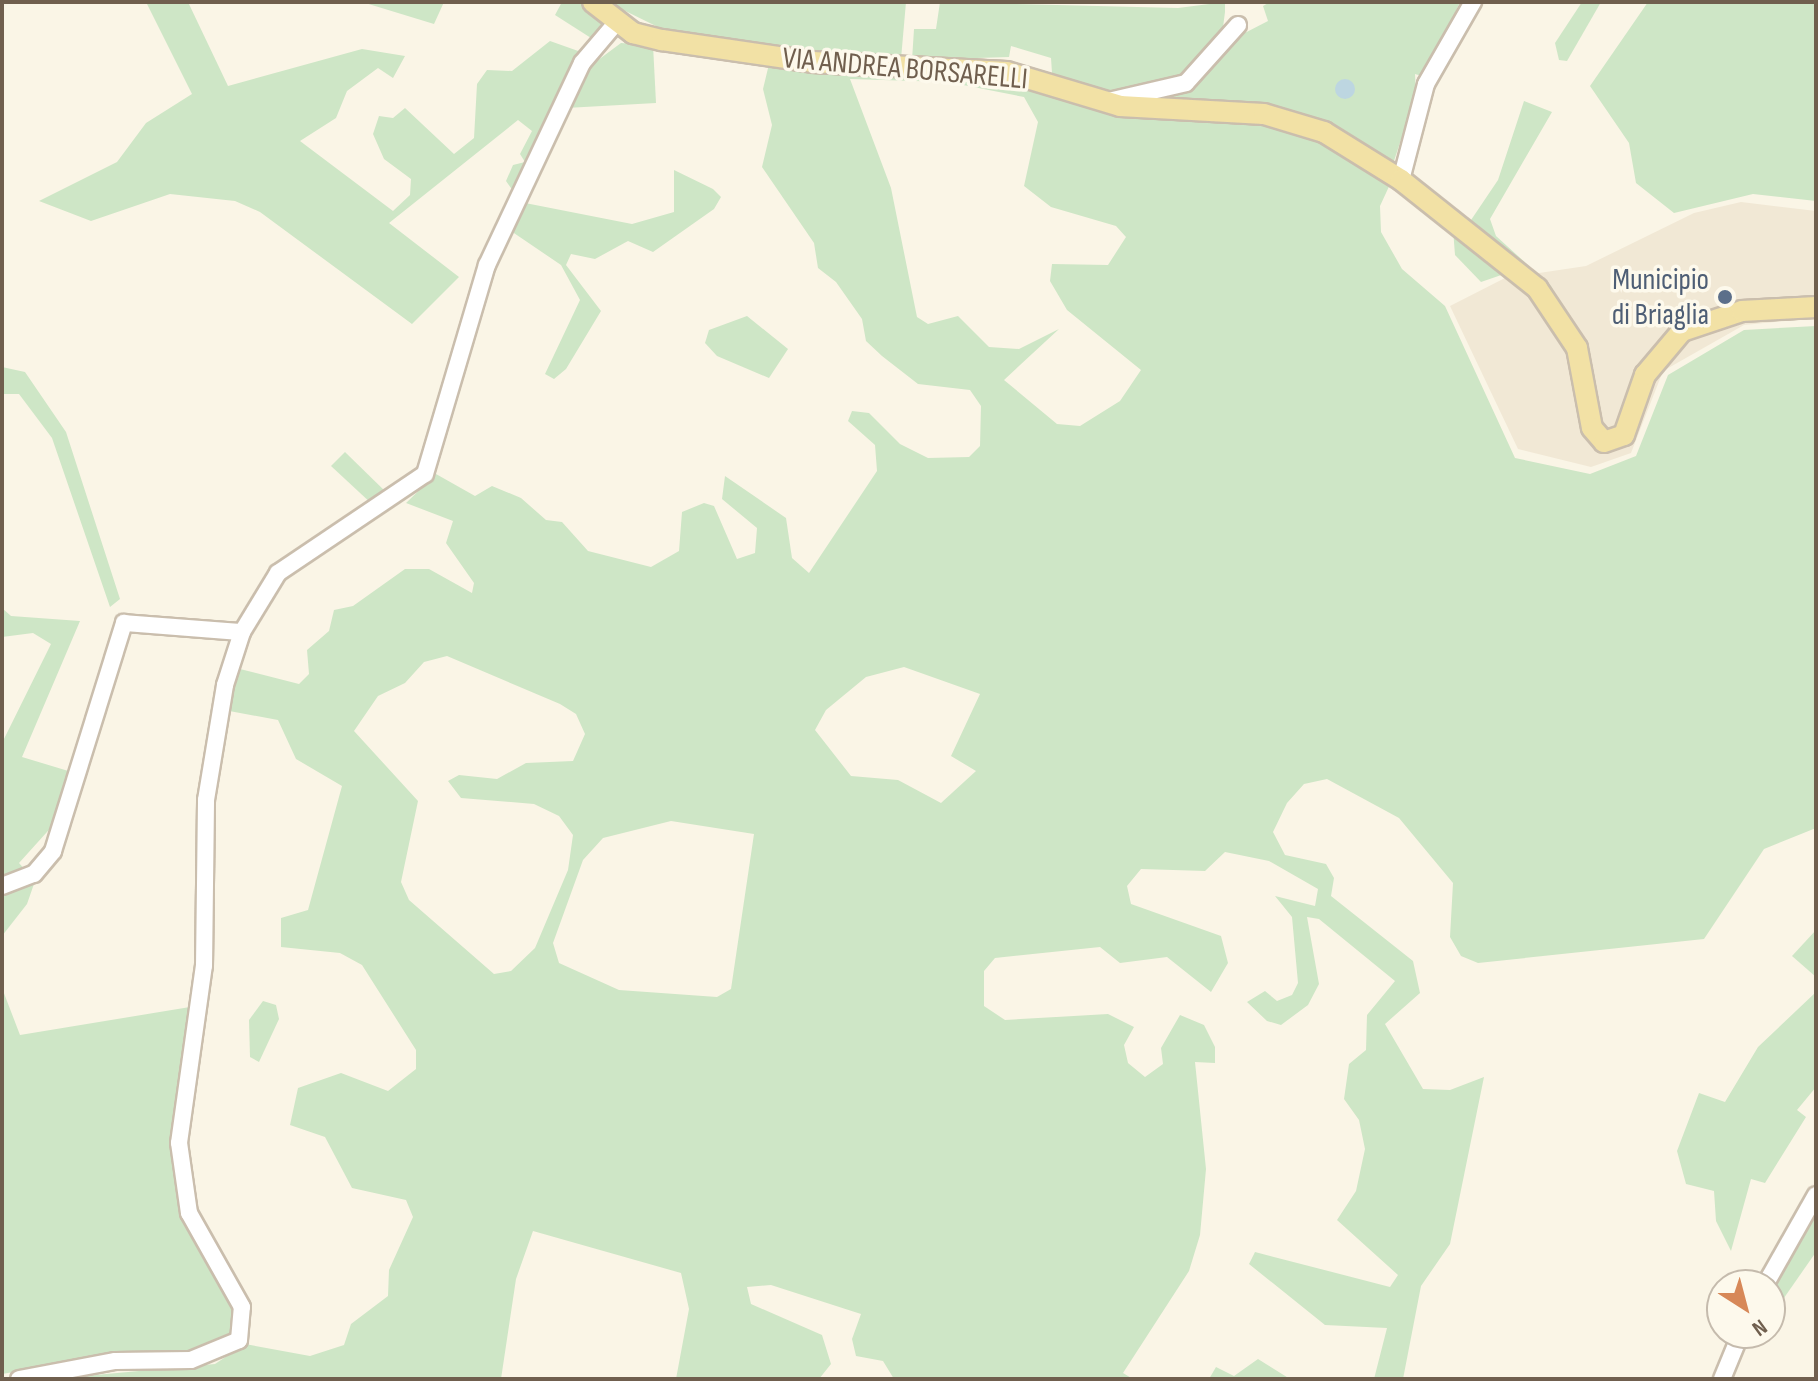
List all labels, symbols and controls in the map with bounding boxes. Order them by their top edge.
street label: VIA ANDREA BORSARELLI [781,40,1029,98]
place label: Municipio di Briaglia [1612,262,1709,332]
marker: Municipio di Briaglia [1716,288,1734,306]
north arrow [1706,1269,1786,1349]
text: N [1747,1313,1772,1342]

